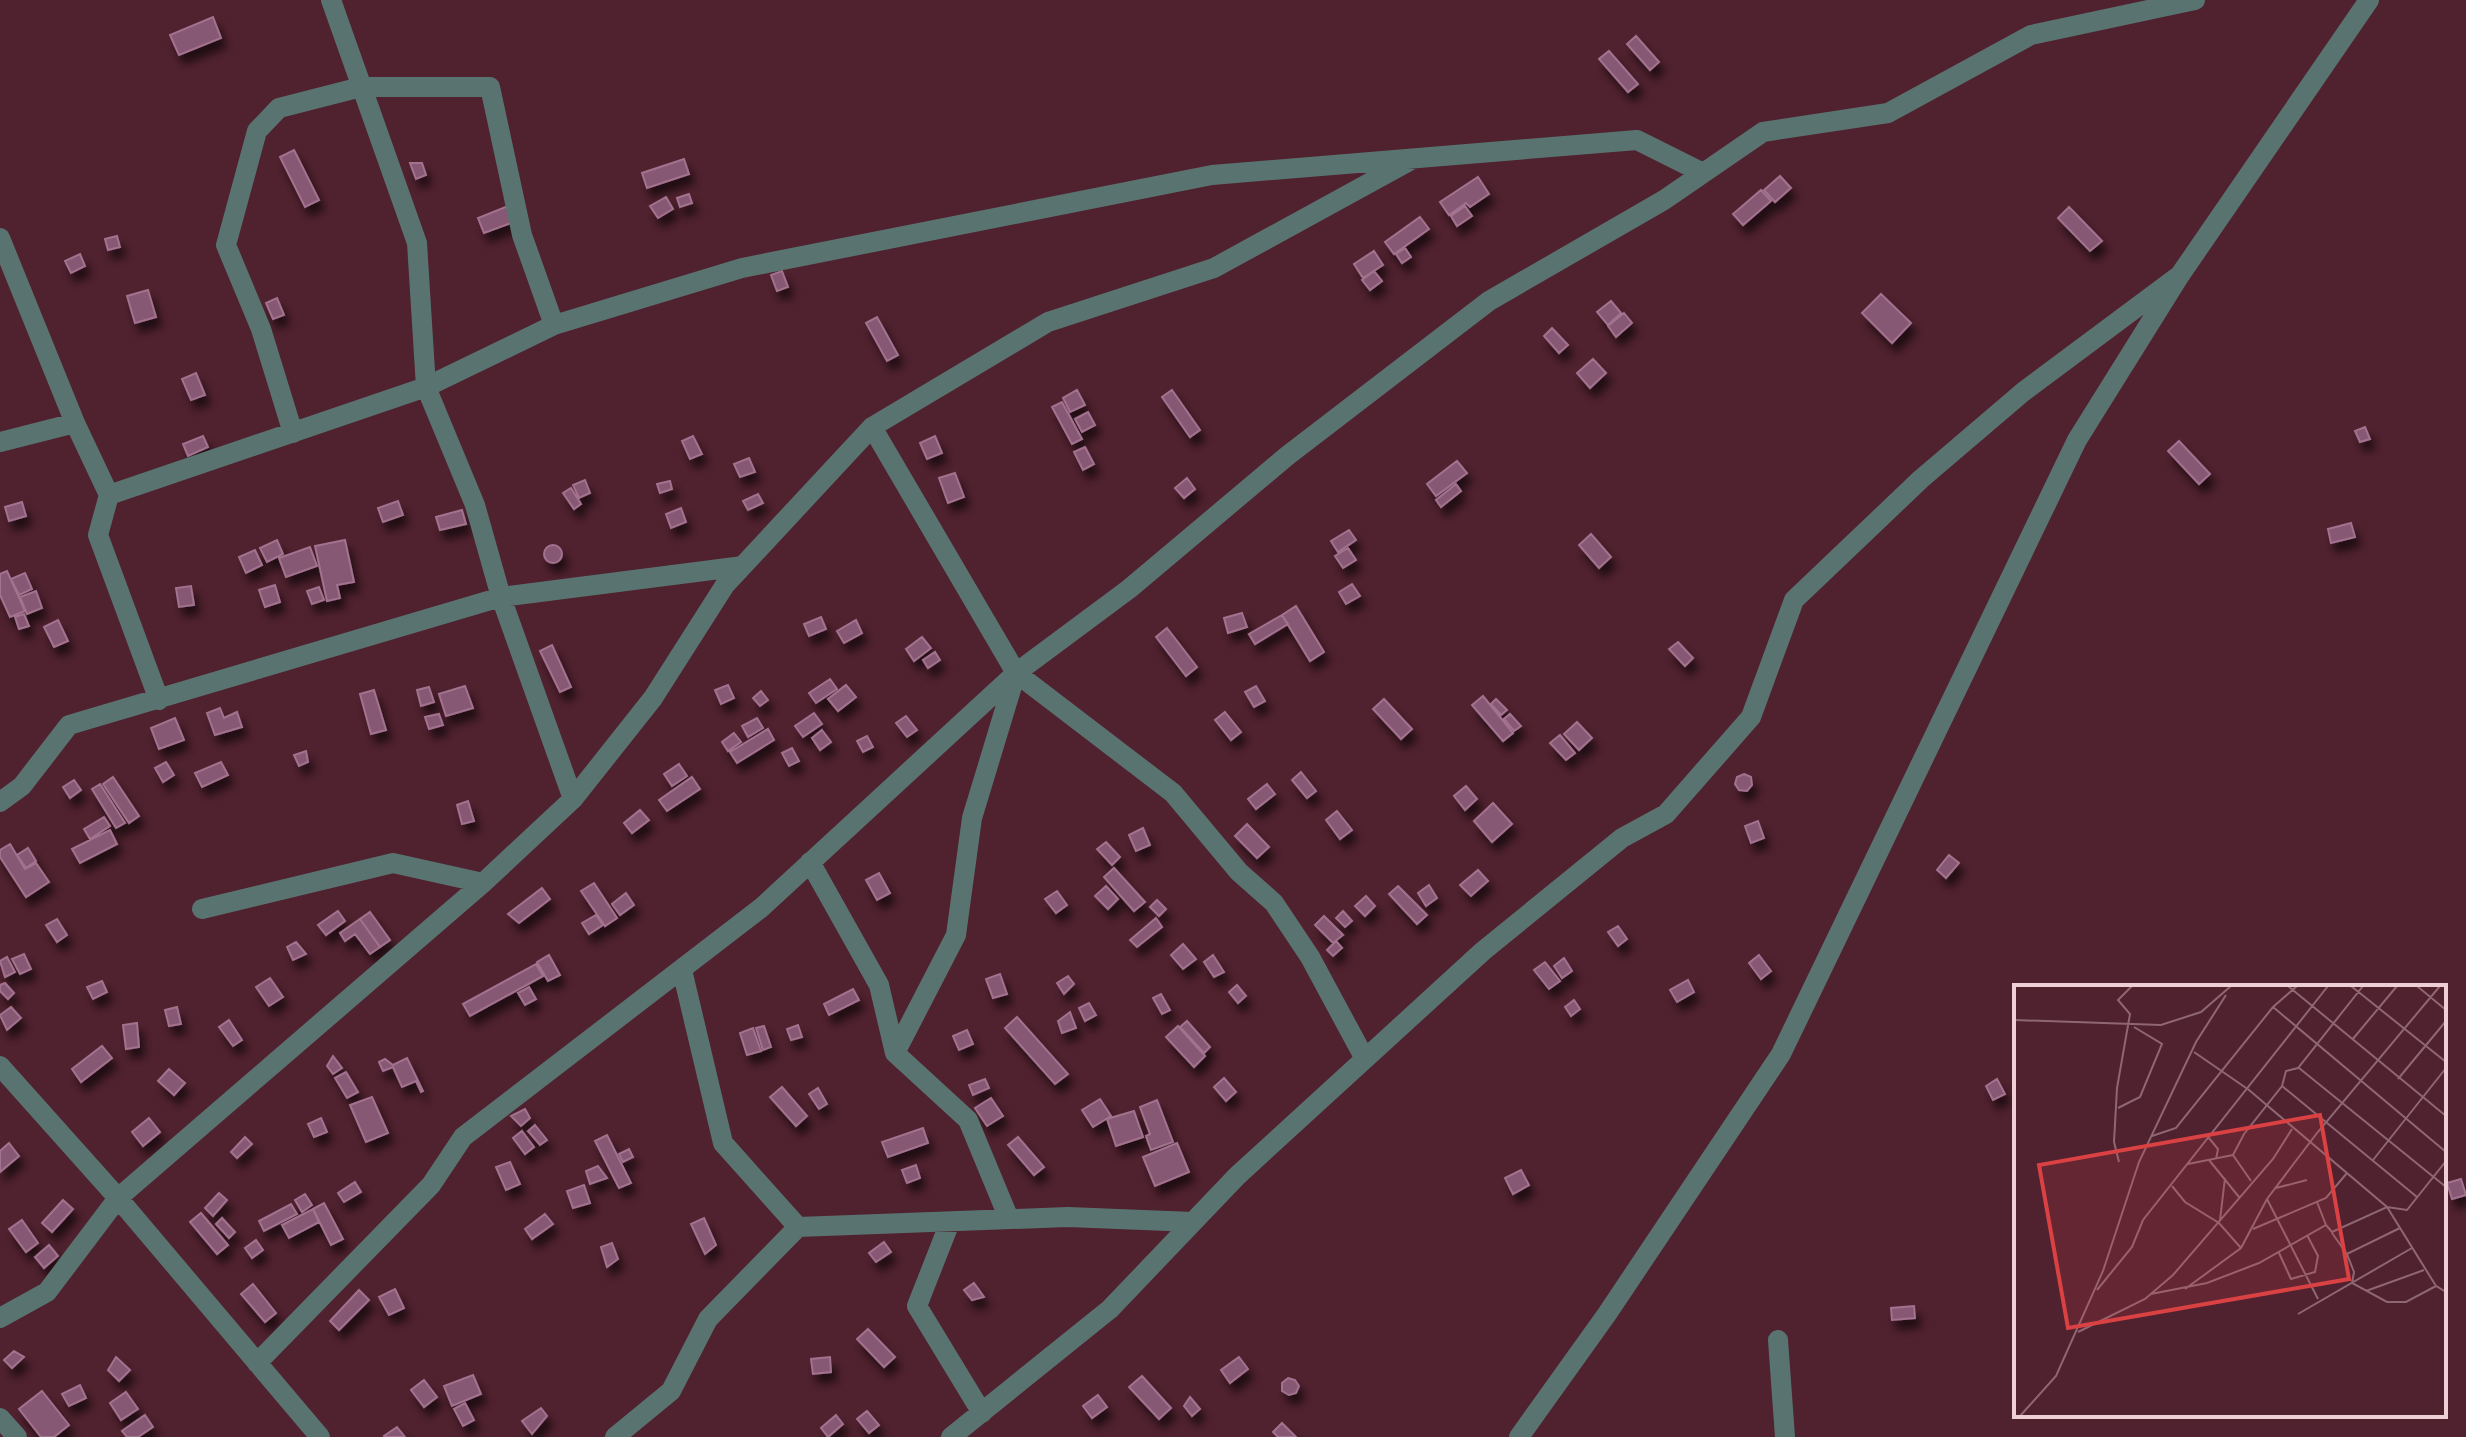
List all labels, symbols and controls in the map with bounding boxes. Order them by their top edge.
inset map [2014,985,2446,1417]

